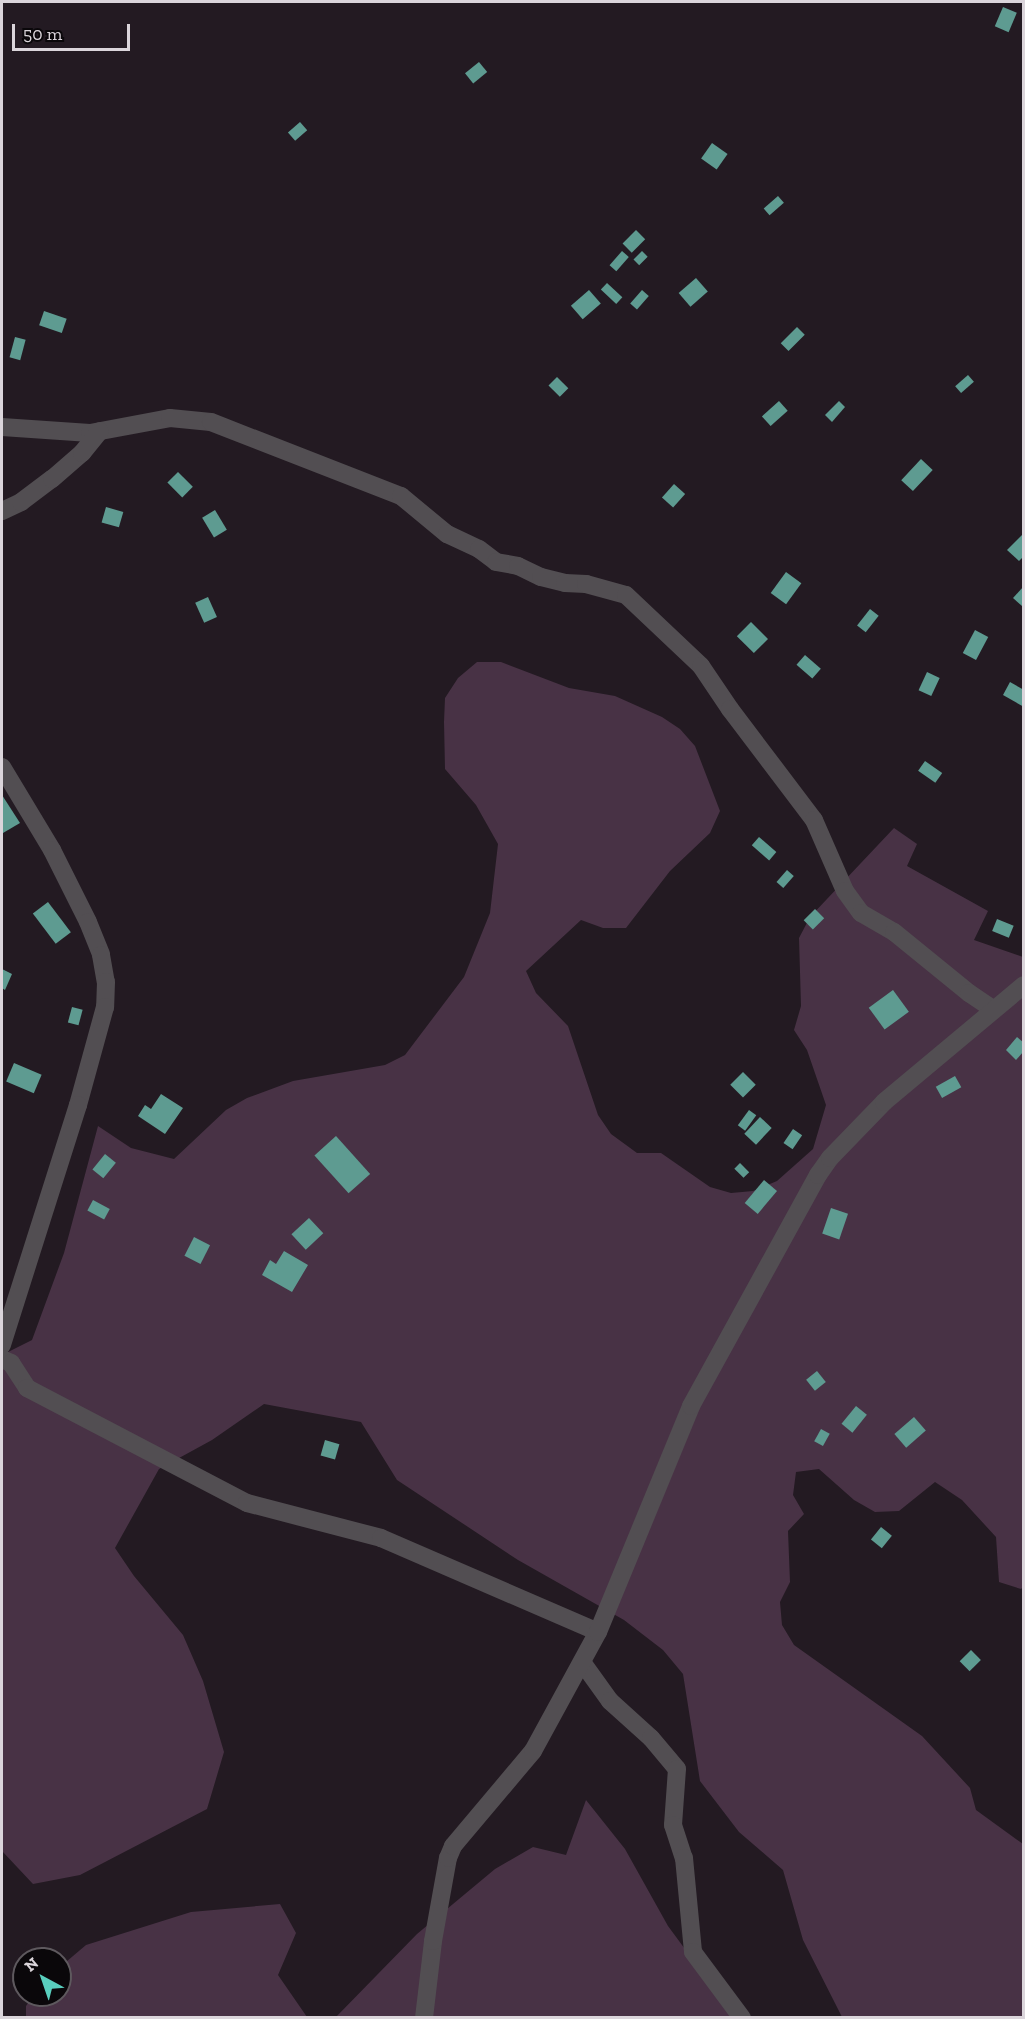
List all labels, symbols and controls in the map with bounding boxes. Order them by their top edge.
scale bar [15,12,134,50]
text: 50 m [23,23,62,45]
north arrow [12,1947,72,2007]
text: N [21,1953,42,1976]

